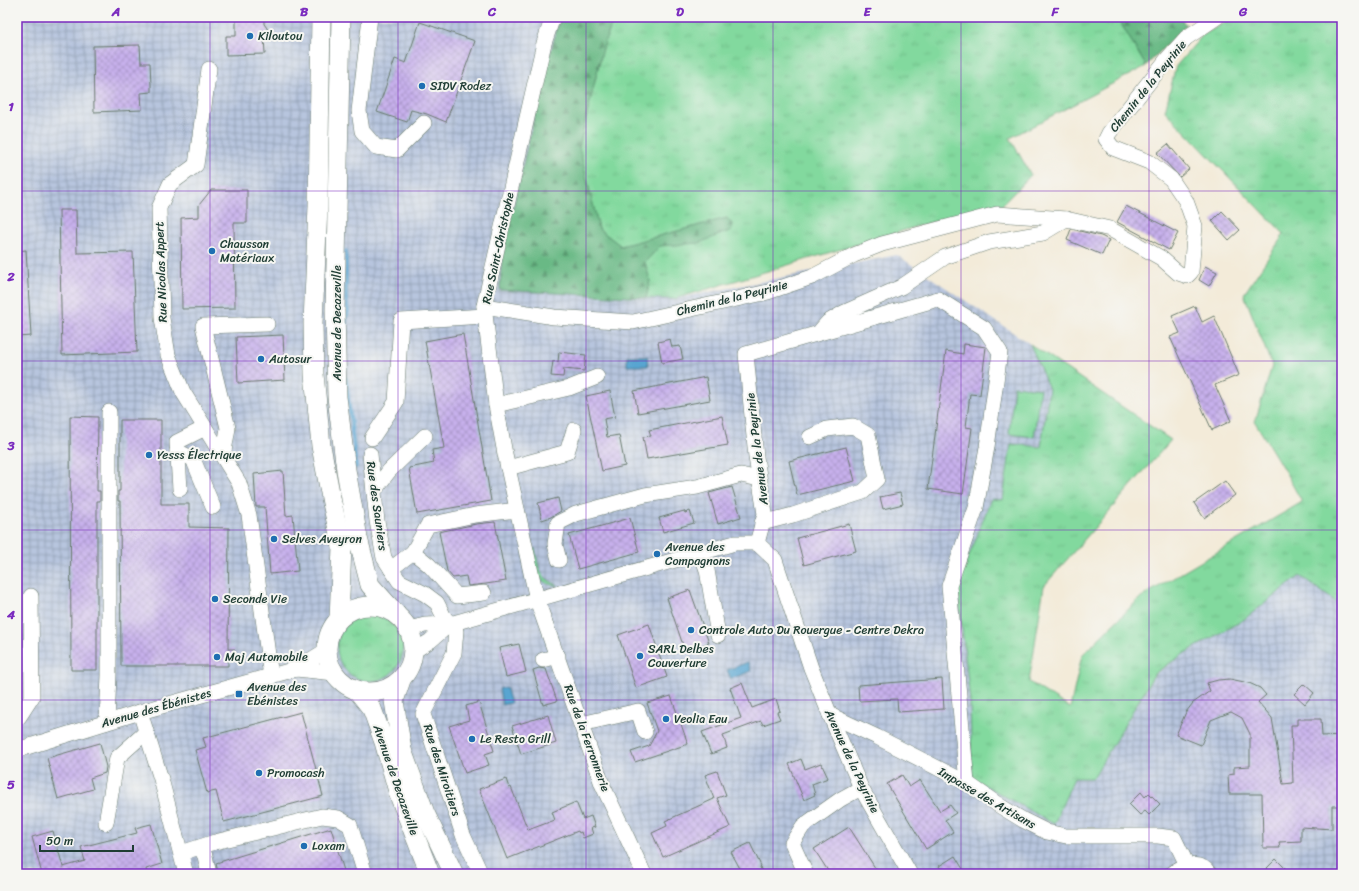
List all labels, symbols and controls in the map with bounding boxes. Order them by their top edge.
text: A [111,0,120,23]
text: B [300,0,309,23]
text: C [487,0,497,23]
text: D [676,0,684,23]
text: E [863,0,872,23]
text: F [1050,0,1059,23]
text: G [1238,0,1248,23]
place label: Kiloutou [258,25,303,47]
marker: Kiloutou [245,31,255,41]
street label: Chemin de la Peyrinie [1104,35,1192,137]
place label: SIDV Rodez [430,75,492,97]
marker: SIDV Rodez [417,81,427,91]
text: 1 [8,95,14,118]
street label: Rue Saint-Christophe [475,190,521,306]
street label: Rue Nicolas Appert [148,221,174,323]
place label: Chausson Matériaux [220,233,275,269]
marker: Chausson Matériaux [207,246,217,256]
text: 2 [6,265,15,288]
street label: Avenue de Decazeville [326,265,348,382]
street label: Chemin de la Peyrinie [674,274,790,322]
place label: Autosur [268,348,313,370]
marker: Autosur [256,354,266,364]
street label: Avenue de la Peyrinie [739,392,775,507]
text: 3 [6,434,15,457]
place label: Yesss Électrique [157,444,241,466]
marker: Yesss Électrique [144,450,154,460]
street label: Rue des Sauniers [360,460,394,553]
place label: Selves Aveyron [282,528,362,550]
marker: Selves Aveyron [269,534,279,544]
place label: Avenue des Compagnons [664,536,730,572]
marker: Avenue des Compagnons [652,549,662,559]
place label: Seconde Vie [223,588,287,610]
marker: Seconde Vie [210,594,220,604]
text: 4 [6,603,16,626]
place label: Controle Auto Du Rouergue - Centre Dekra [699,619,924,641]
marker: Controle Auto Du Rouergue - Centre Dekra [686,625,696,635]
place label: SARL Delbes Couverture [648,638,714,674]
place label: Maj Automobile [225,646,308,668]
marker: SARL Delbes Couverture [635,651,645,661]
marker: Maj Automobile [212,652,222,662]
place label: Avenue des Ebénistes [246,676,307,712]
street label: Rue de la Ferronnerie [557,681,617,795]
street label: Avenue des Ébénistes [97,682,214,734]
marker: Avenue des Ebénistes [234,689,244,699]
street label: Avenue de la Peyrinie [818,704,886,817]
place label: Veolia Eau [674,708,728,730]
marker: Veolia Eau [661,714,671,724]
street label: Avenue de Decazeville [366,721,425,839]
street label: Rue des Miroitiers [417,721,467,819]
place label: Le Resto Grill [480,728,551,750]
marker: Le Resto Grill [467,734,477,744]
street label: Impasse des Artisans [933,760,1041,835]
place label: Promocash [267,762,324,784]
marker: Promocash [254,768,264,778]
text: 5 [7,773,15,796]
scale bar [40,827,133,853]
text: 50 m [46,830,73,852]
place label: Loxam [312,835,345,857]
marker: Loxam [299,841,309,851]

